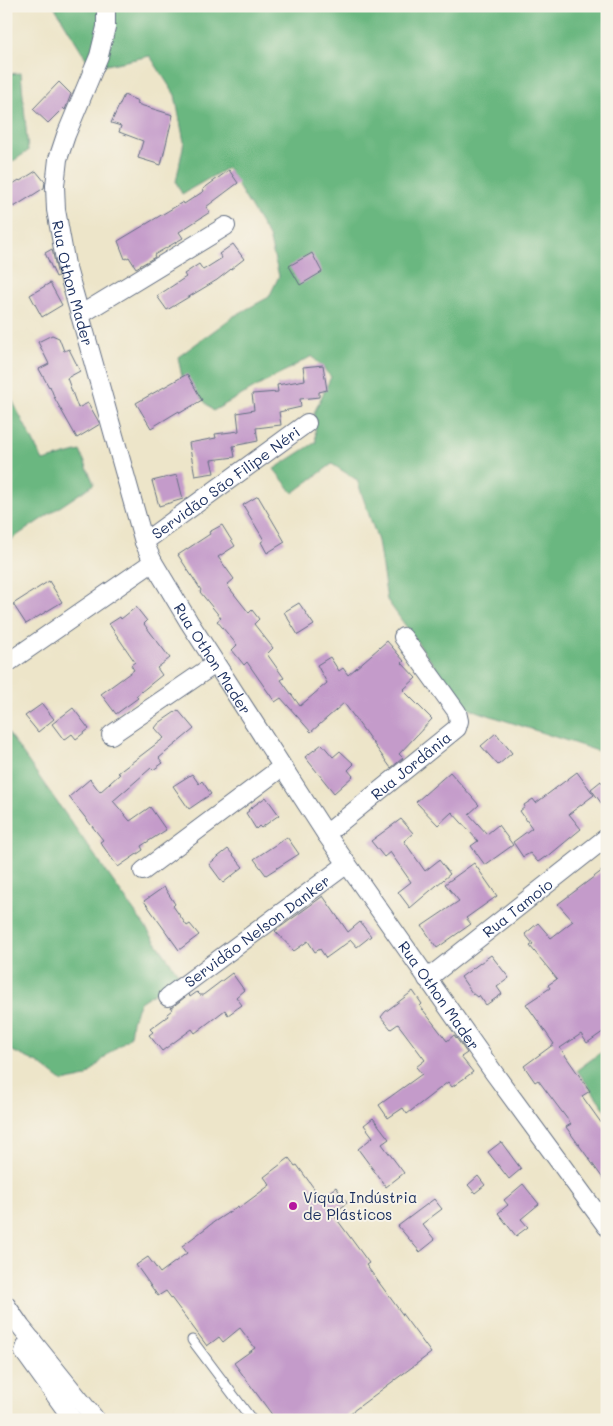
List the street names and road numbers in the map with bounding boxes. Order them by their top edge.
street label: Rua Othon Mader [48,219,98,348]
street label: Servidão São Filipe Néri [147,422,304,543]
street label: Rua Othon Mader [170,599,256,718]
street label: Rua Jordânia [366,727,455,804]
street label: Servidão Nelson Danker [180,870,334,992]
street label: Rua Tamoio [478,874,557,942]
street label: Rua Othon Mader [394,937,485,1054]

